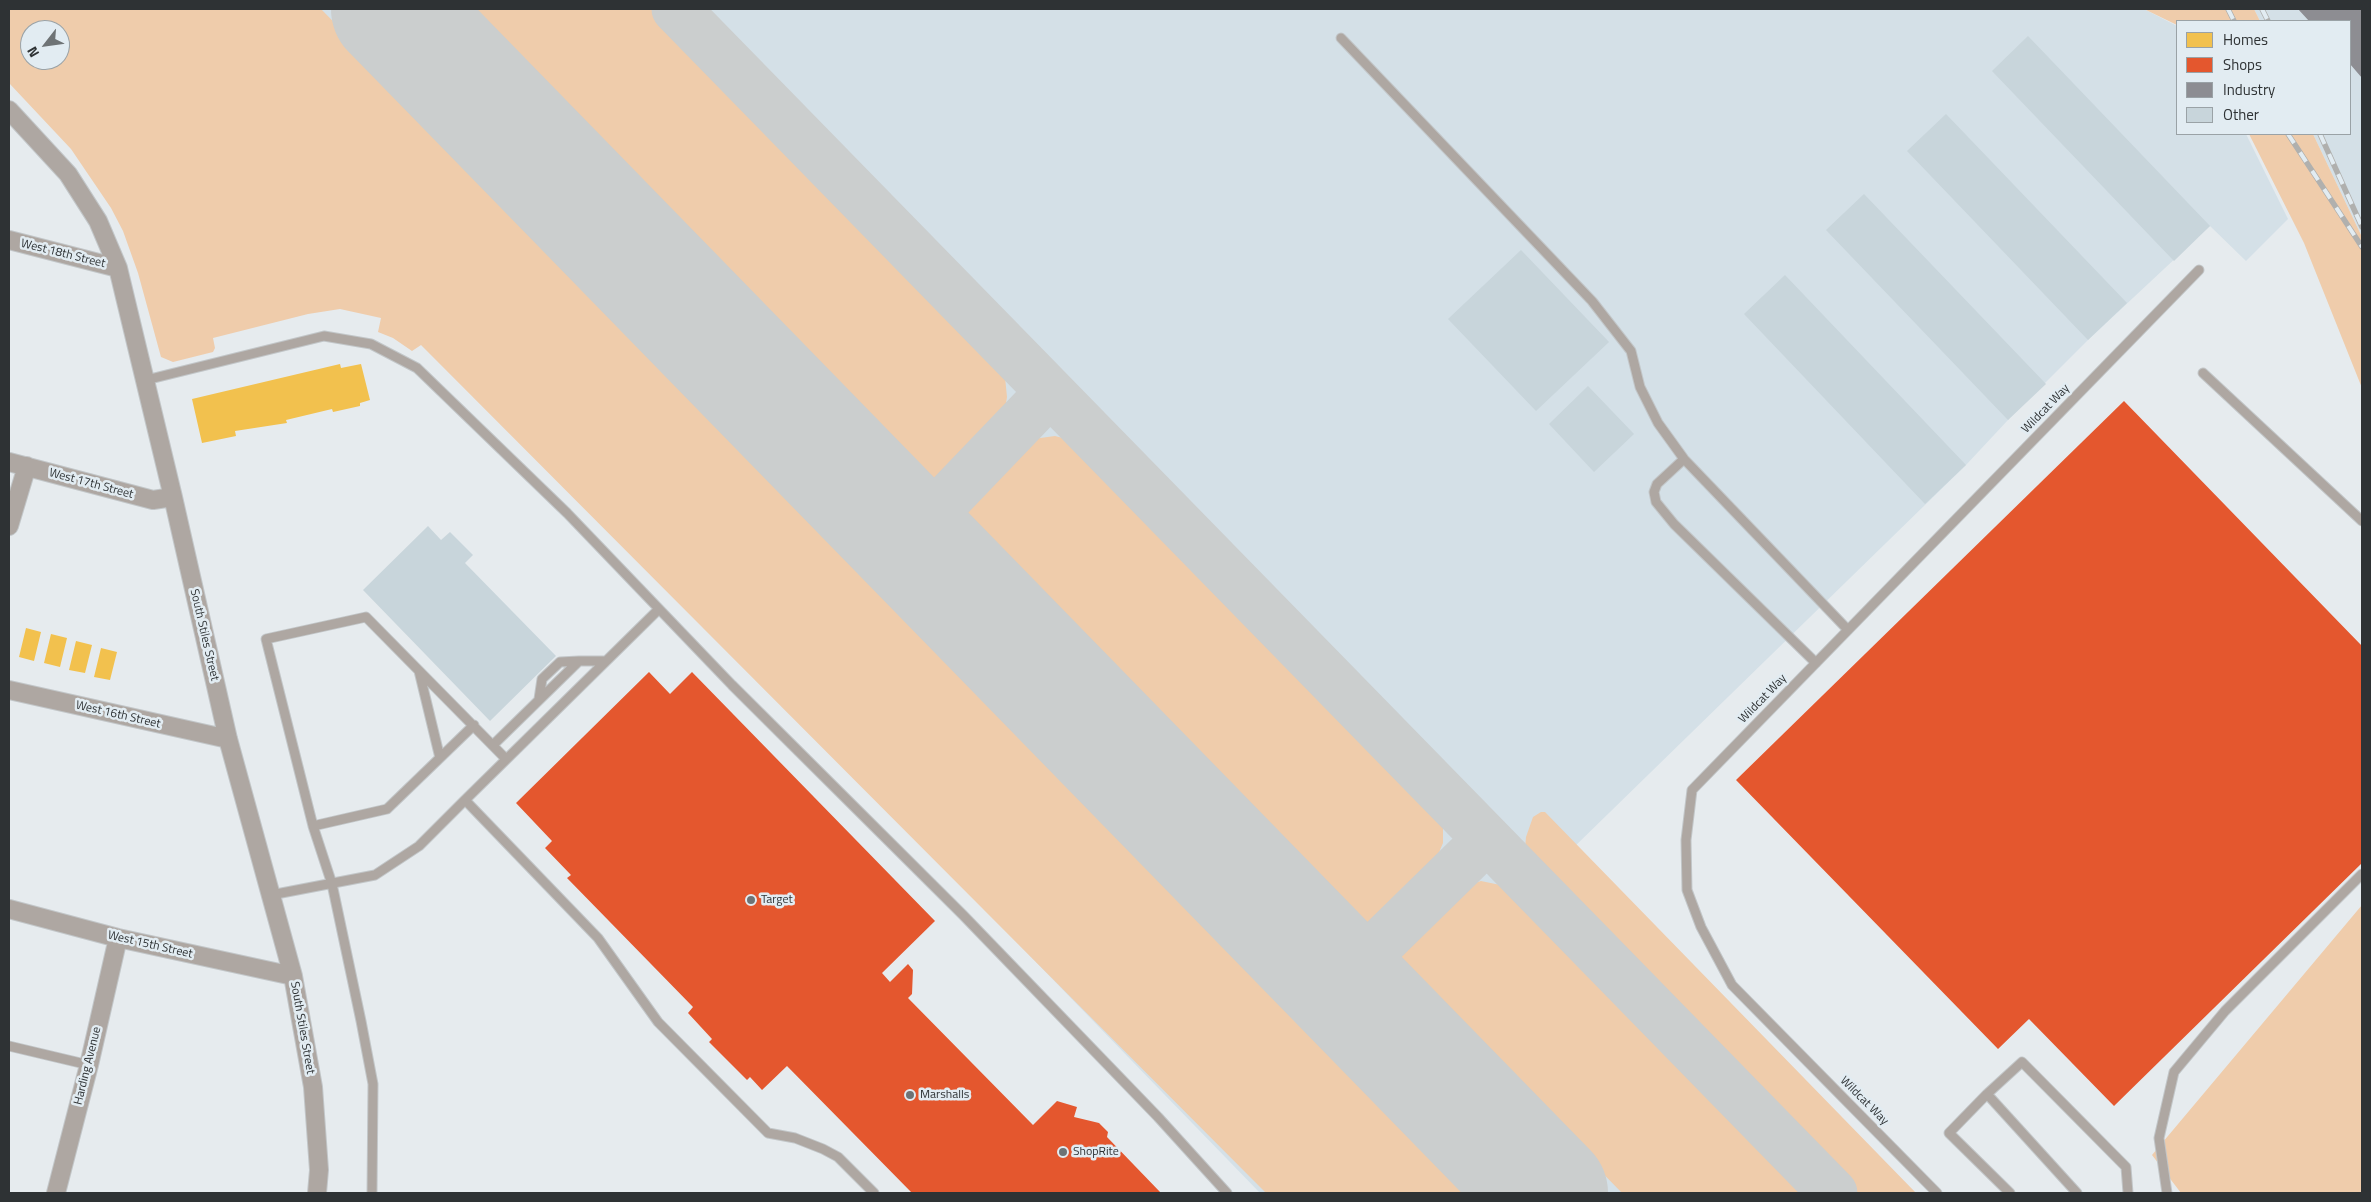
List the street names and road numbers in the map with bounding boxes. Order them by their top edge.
street label: West 18th Street [19,237,107,271]
street label: Wildcat Way [2019,381,2073,437]
street label: West 17th Street [47,466,135,502]
street label: South Stiles Street [186,588,222,682]
street label: Wildcat Way [1736,671,1790,727]
street label: West 16th Street [74,698,162,732]
street label: West 15th Street [106,928,194,962]
street label: South Stiles Street [287,981,317,1075]
street label: Harding Avenue [71,1026,105,1106]
street label: Wildcat Way [1837,1074,1891,1128]

